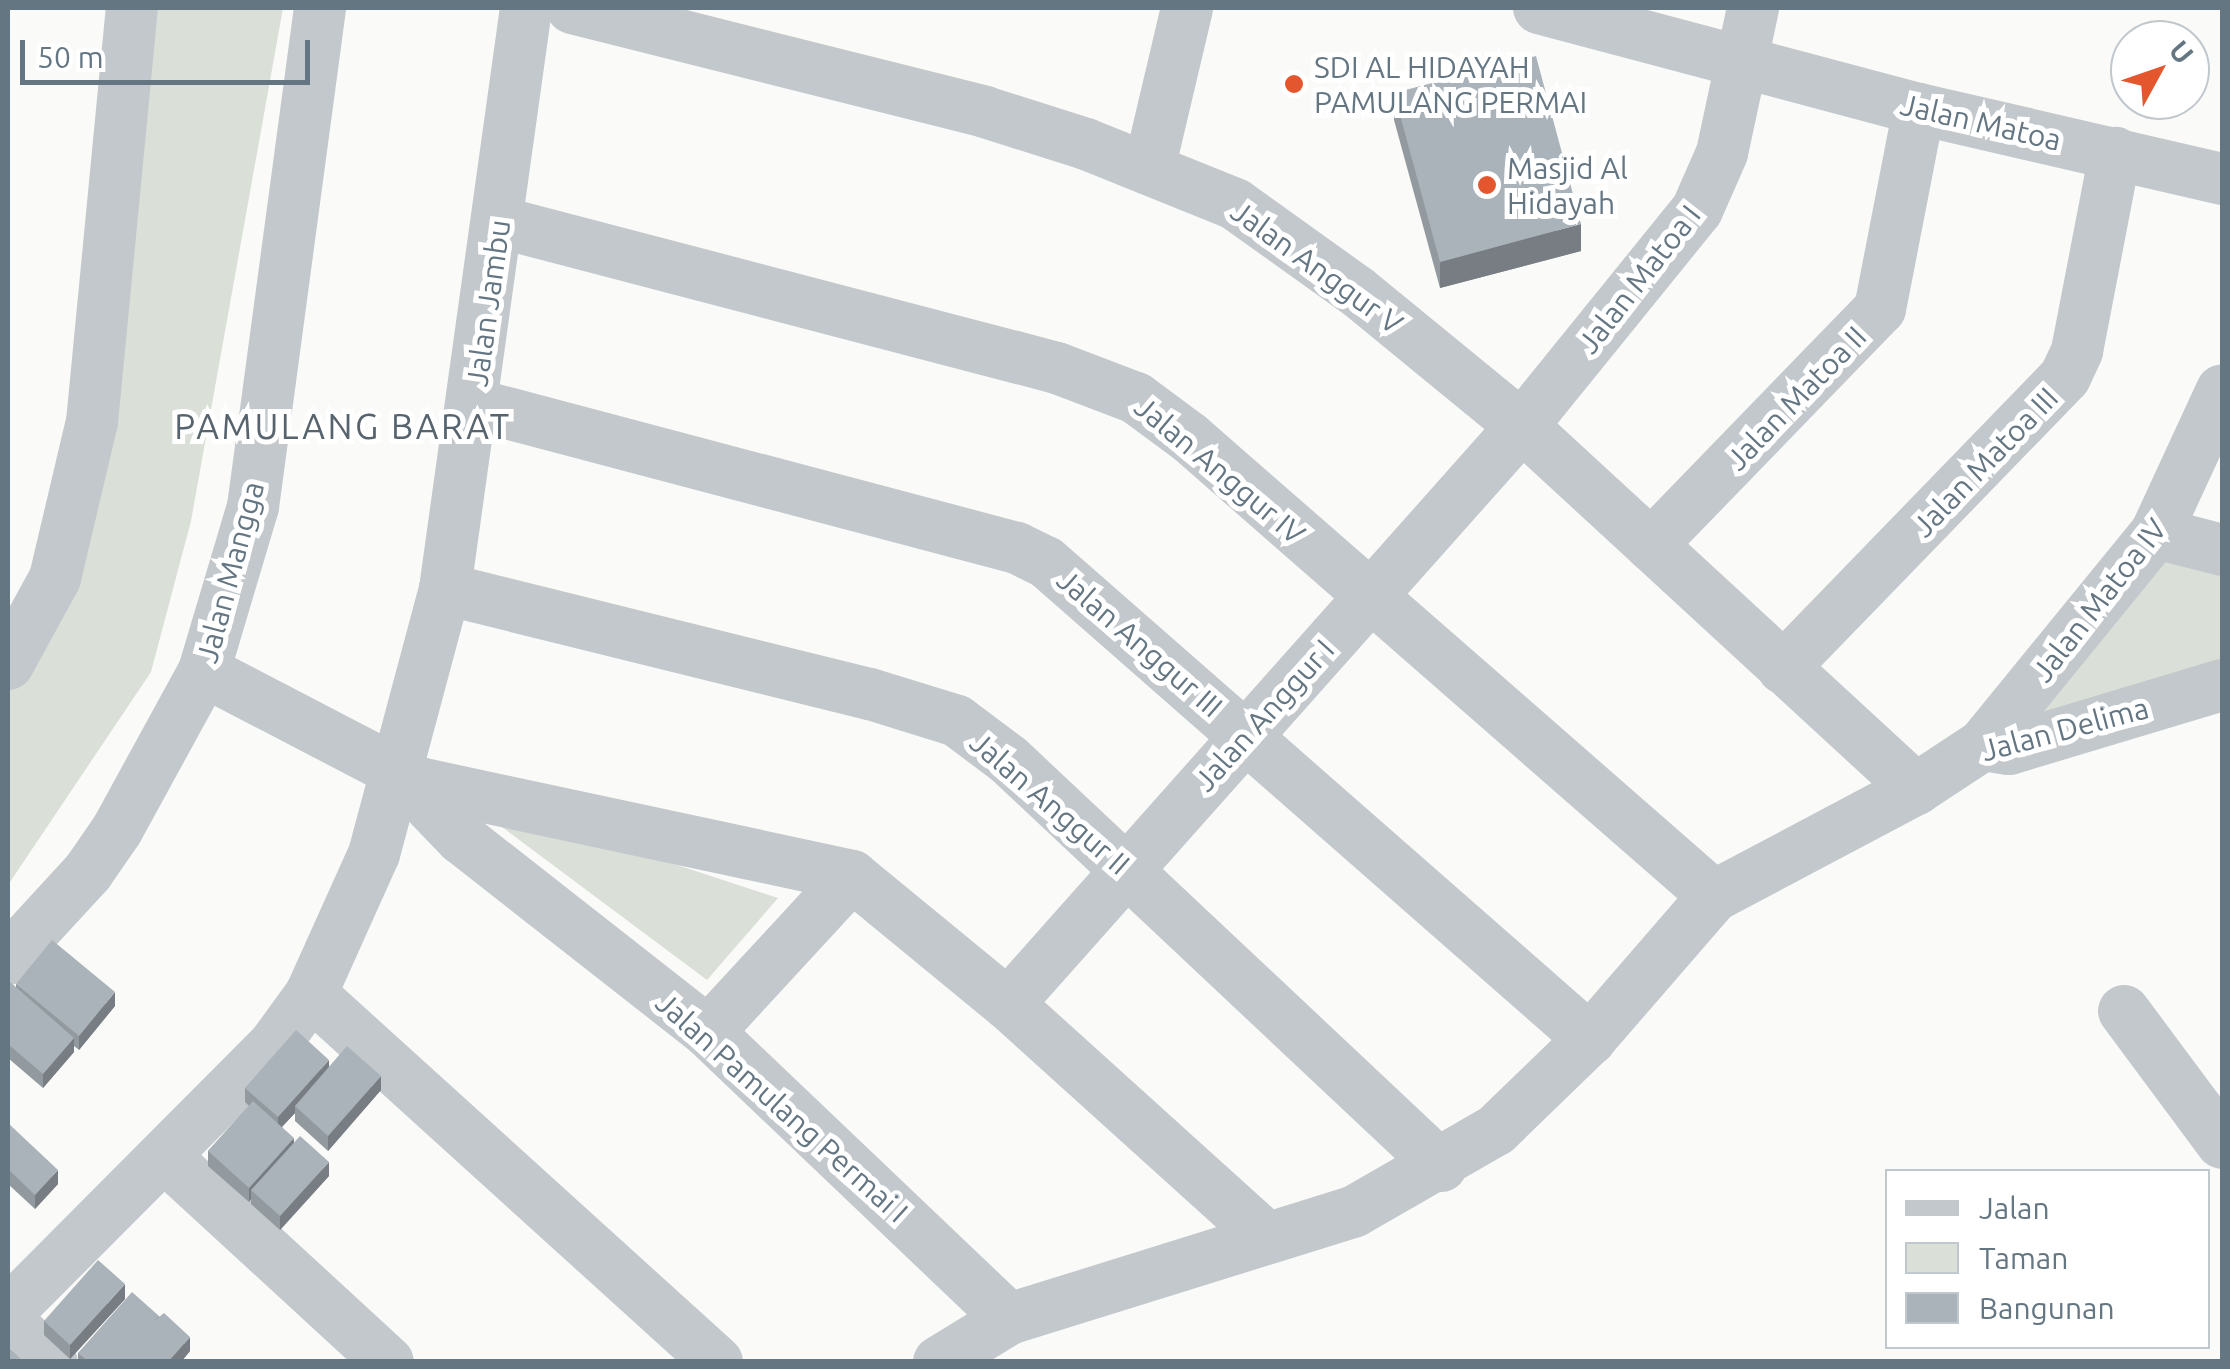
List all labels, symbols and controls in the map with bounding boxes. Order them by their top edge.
scale bar [25,20,315,82]
north arrow [2110,20,2210,120]
text: U [2164,34,2200,69]
text: 50 m [37,40,104,74]
place label: SDI AL HIDAYAH PAMULANG PERMAI [1314,49,1587,120]
marker: SDI AL HIDAYAH PAMULANG PERMAI [1283,73,1305,95]
street label: Jalan Matoa [1897,86,2065,158]
place label: Masjid Al Hidayah [1507,150,1628,220]
marker: Masjid Al Hidayah [1476,174,1498,196]
street label: Jalan Anggur V [1224,193,1410,341]
street label: Jalan Matoa I [1570,198,1708,360]
street label: Jalan Jambu [458,217,518,389]
street label: Jalan Matoa II [1718,319,1874,477]
street label: Jalan Matoa III [1905,380,2065,544]
street label: Jalan Anggur IV [1128,388,1312,552]
district label: PAMULANG BARAT [174,405,512,447]
street label: Jalan Mangga [189,477,271,667]
street label: Jalan Matoa IV [2024,511,2174,689]
street label: Jalan Anggur III [1050,561,1230,725]
street label: Jalan Anggur I [1186,632,1342,798]
street label: Jalan Delima [1977,689,2153,769]
street label: Jalan Anggur II [963,724,1137,882]
street label: Jalan Pamulang Permai I [649,984,915,1230]
legend [1885,1169,2210,1349]
text: Jalan [1979,1191,2050,1225]
text: Taman [1979,1241,2068,1275]
text: Bangunan [1979,1291,2115,1325]

